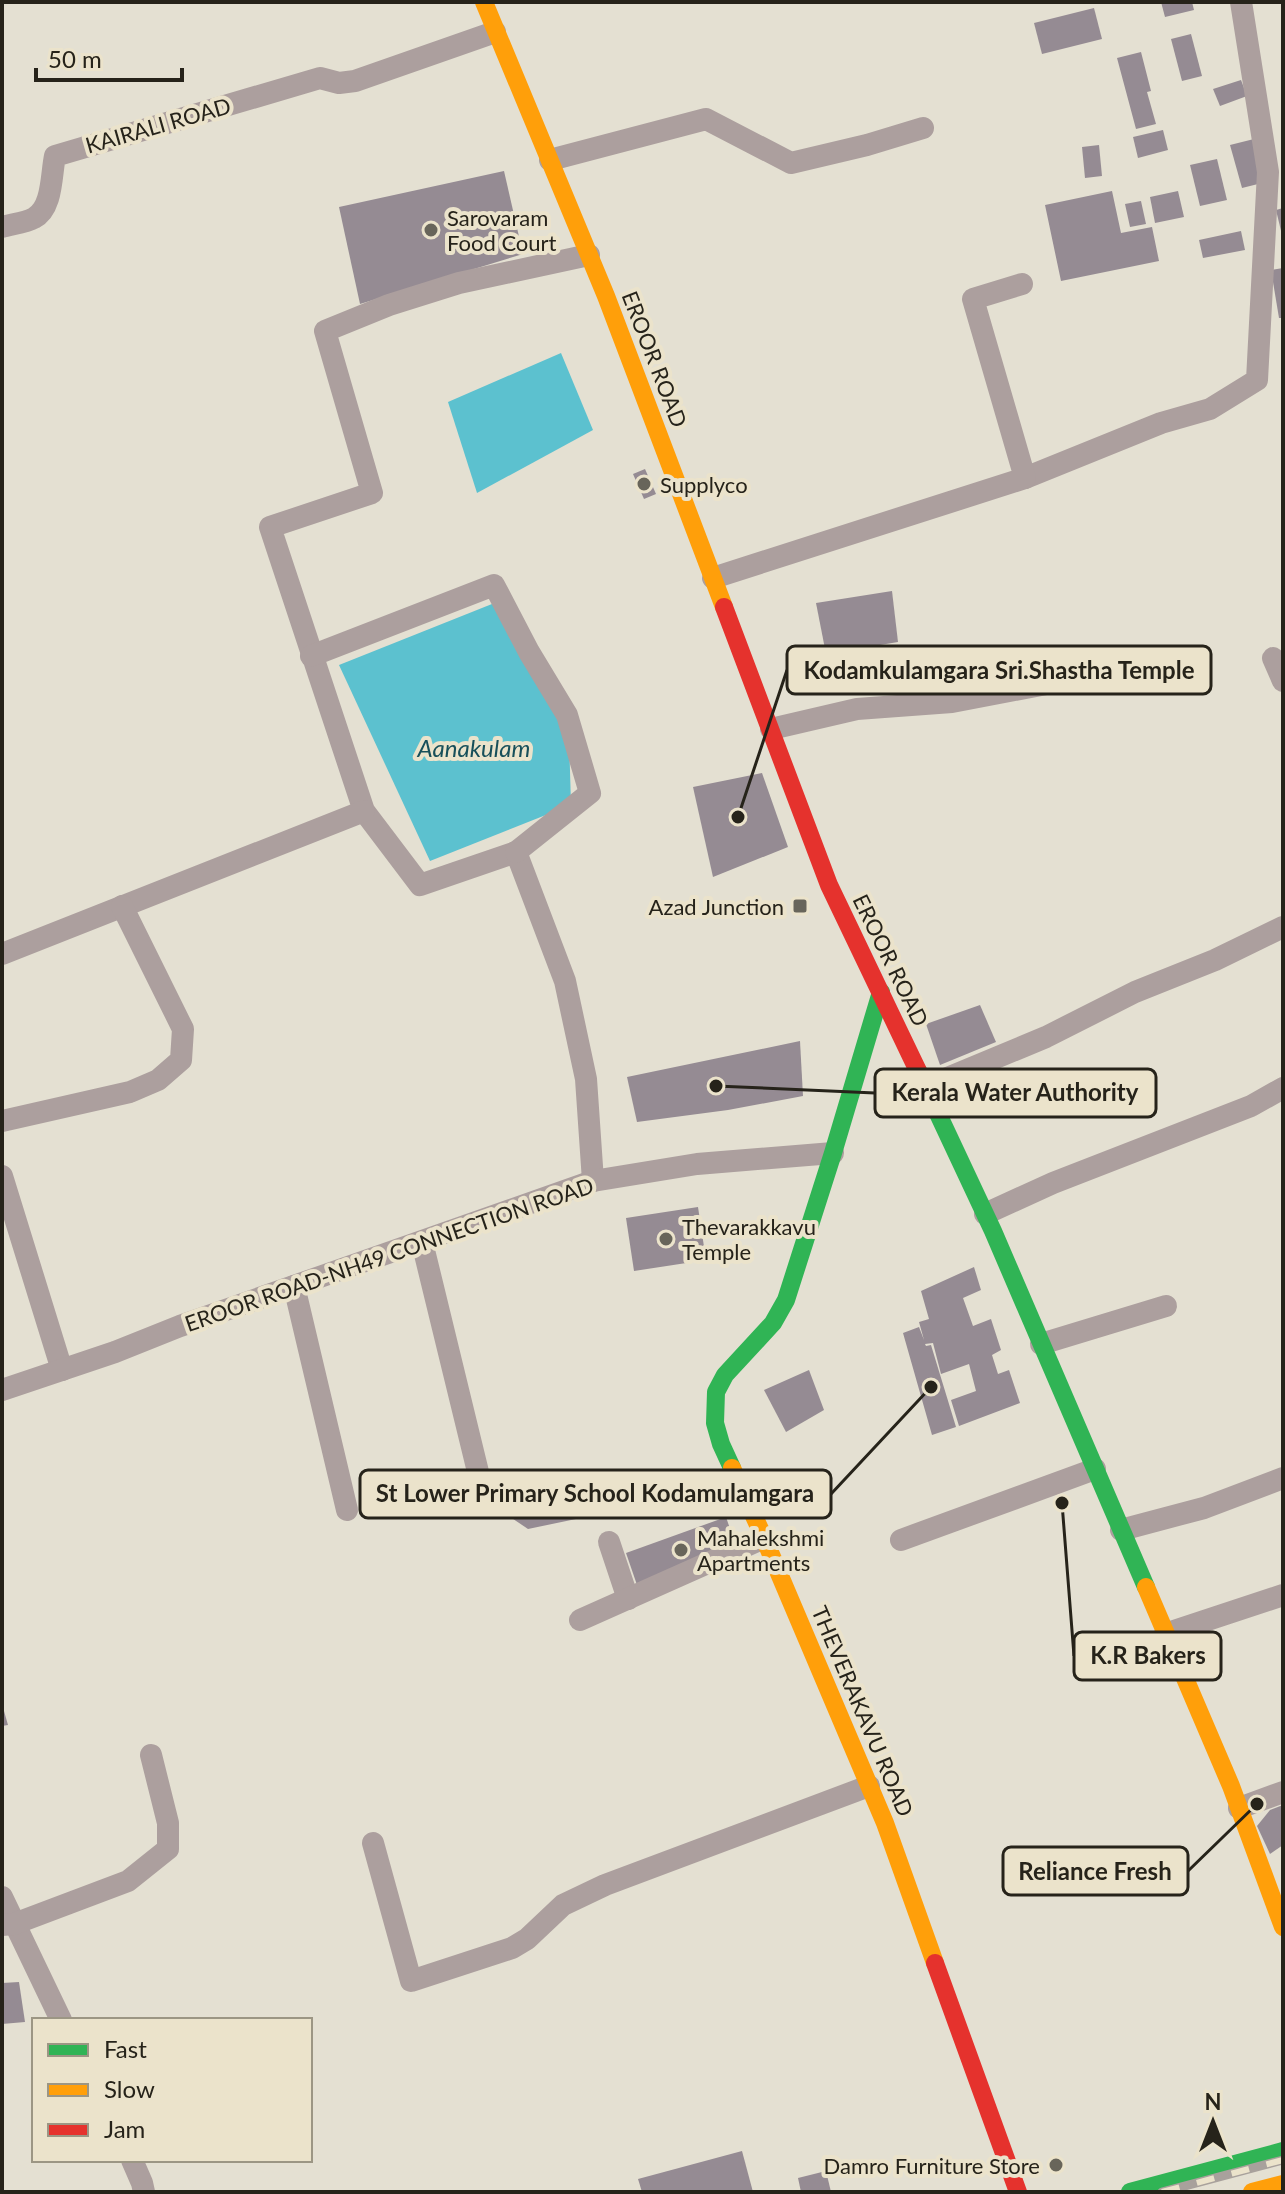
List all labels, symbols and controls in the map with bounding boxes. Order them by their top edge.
scale bar [36,32,182,82]
text: 50 m [48,44,102,73]
street label: KAIRALI ROAD [82,91,234,159]
place label: Sarovaram Food Court [447,204,557,256]
marker: Sarovaram Food Court [422,221,440,239]
street label: EROOR ROAD [617,287,693,431]
place label: Supplyco [660,471,748,498]
marker: Supplyco [635,475,653,493]
callout: Kodamkulamgara Sri.Shastha Temple [787,646,1211,694]
text: Kodamkulamgara Sri.Shastha Temple [803,655,1195,684]
water label: Aanakulam [417,733,530,762]
street label: EROOR ROAD [847,890,935,1030]
place label: Azad Junction [649,893,784,920]
marker: Azad Junction [791,897,809,915]
callout: Kerala Water Authority [875,1069,1156,1117]
text: Kerala Water Authority [892,1077,1139,1106]
street label: EROOR ROAD-NH49 CONNECTION ROAD [181,1171,597,1337]
place label: Thevarakkavu Temple [682,1213,816,1265]
marker: Thevarakkavu Temple [657,1230,675,1248]
callout: St Lower Primary School Kodamulamgara [360,1470,831,1518]
text: St Lower Primary School Kodamulamgara [376,1478,814,1507]
place label: Mahalekshmi Apartments [697,1524,824,1576]
marker: Mahalekshmi Apartments [672,1541,690,1559]
street label: THEVERAKAVU ROAD [806,1602,920,1820]
callout: K.R Bakers [1074,1632,1221,1680]
text: K.R Bakers [1090,1640,1206,1669]
callout: Reliance Fresh [1003,1847,1188,1895]
text: Reliance Fresh [1018,1856,1172,1885]
legend [32,2018,312,2162]
text: Fast [104,2034,147,2063]
text: Slow [104,2074,155,2103]
north arrow [1173,2082,1253,2162]
text: N [1205,2088,1221,2115]
text: Jam [104,2114,145,2143]
place label: Damro Furniture Store [824,2152,1040,2179]
marker: Damro Furniture Store [1047,2156,1065,2174]

